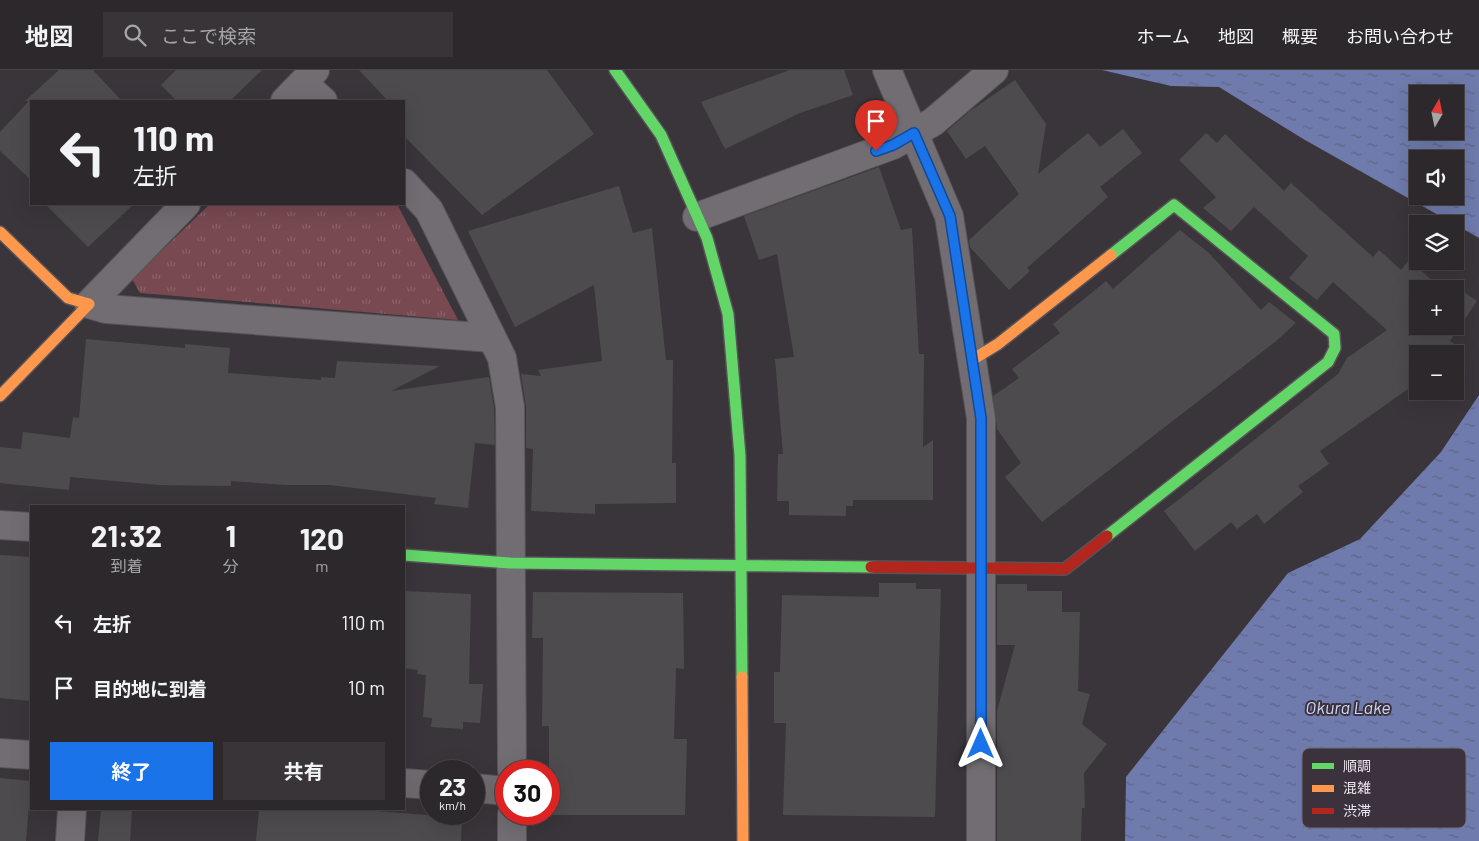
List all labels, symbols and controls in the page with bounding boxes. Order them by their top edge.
search box [103,12,453,57]
text: 地図 [25,21,73,50]
icon: search [121,21,149,49]
text: ここで検索 [161,24,256,47]
text: ホーム [1137,25,1190,47]
text: 地図 [1218,25,1254,47]
text: 概要 [1282,25,1318,47]
text: お問い合わせ [1346,25,1454,47]
north arrow [1409,85,1464,140]
map controls [1409,85,1464,400]
pin [855,100,897,151]
icon: arrive [862,107,890,135]
text: 110 m [133,116,214,158]
icon: left [50,120,115,185]
button: sound [1409,150,1464,205]
text: 左折 [133,162,177,188]
button: layers [1409,215,1464,270]
button: + [1409,280,1464,335]
button: − [1409,345,1464,400]
text: 21:32 [91,517,162,553]
text: 1 [225,517,236,553]
text: 120 [300,520,344,556]
text: 到着 [110,556,142,575]
text: 分 [223,556,239,575]
text: m [315,556,329,575]
icon: left [50,609,78,637]
text: 110 m [341,611,385,634]
text: 左折 [93,612,131,635]
icon: arrive [50,674,78,702]
text: 10 m [348,676,385,699]
text: 目的地に到着 [93,677,207,700]
water label: Okura Lake [1305,696,1391,718]
position arrow [954,717,1006,769]
button: 終了 [50,742,213,800]
button: 共有 [223,742,385,800]
legend [1302,748,1466,828]
text: 順調 [1343,757,1371,774]
speed limit sign: 30 [495,760,560,825]
text: 23 [439,771,466,801]
text: 混雑 [1343,779,1371,796]
text: km/h [439,798,466,812]
text: 渋滞 [1343,802,1371,819]

